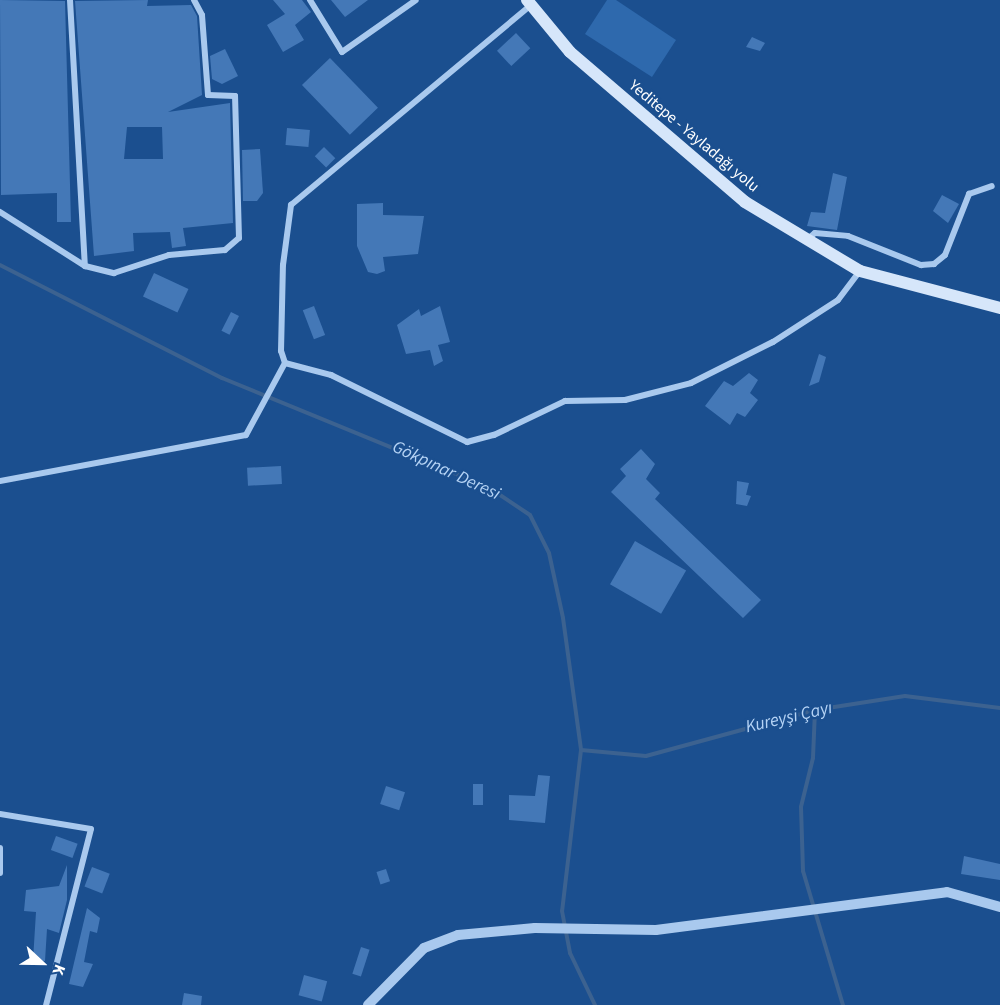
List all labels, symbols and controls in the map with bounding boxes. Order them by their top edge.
street label: Yeditepe - Yayladağı yolu [625,76,763,196]
water label: Gökpınar Deresi [389,437,503,505]
water label: Kureyşi Çayı [743,698,835,738]
north arrow [12,933,72,993]
text: K [47,961,71,978]

